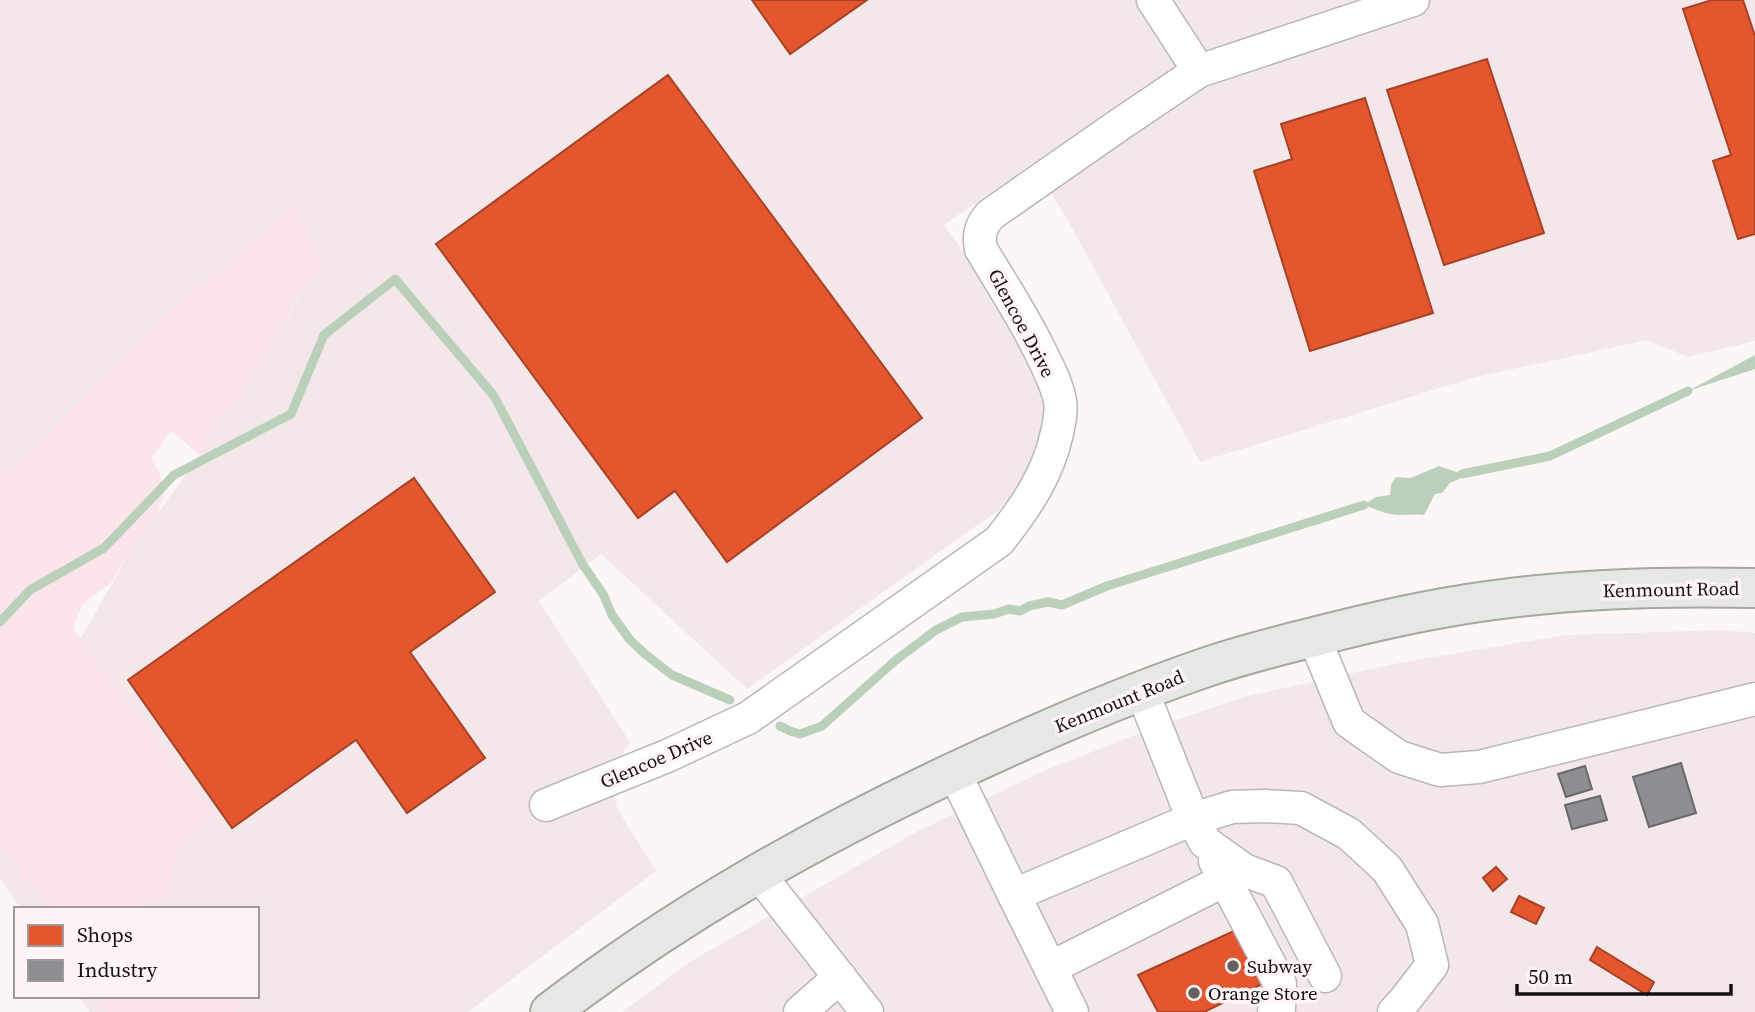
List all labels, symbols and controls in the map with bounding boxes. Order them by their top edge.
street label: Glencoe Drive [982,264,1062,382]
street label: Kenmount Road [1602,575,1740,603]
street label: Kenmount Road [1051,663,1188,739]
street label: Glencoe Drive [596,724,716,794]
legend [14,907,259,998]
text: Shops [77,920,133,949]
place label: Subway [1247,953,1312,979]
scale bar [1517,953,1730,997]
text: Industry [77,955,157,984]
marker: Subway [1225,958,1241,974]
text: 50 m [1528,962,1573,991]
place label: Orange Store [1208,980,1318,1006]
marker: Orange Store [1186,985,1202,1001]

